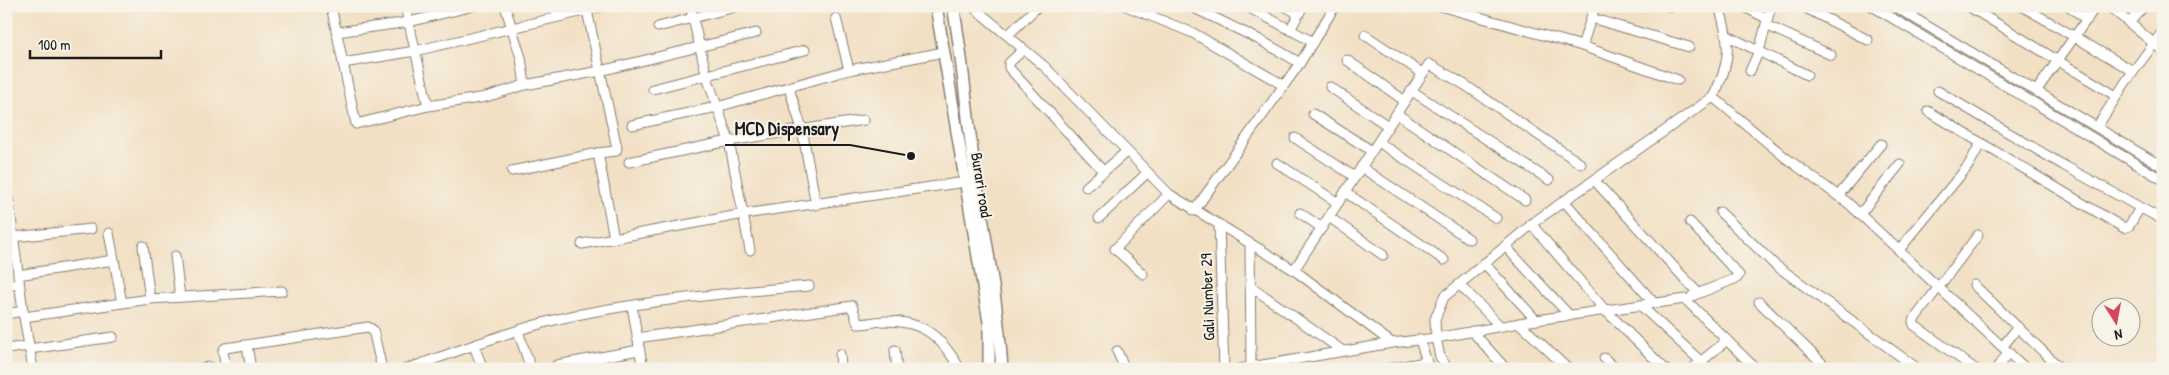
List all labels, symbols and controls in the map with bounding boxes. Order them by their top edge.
scale bar [30,28,161,60]
text: 100 m [38,34,71,55]
callout: MCD Dispensary [725,112,850,145]
text: MCD Dispensary [735,116,840,142]
street label: Burari road [966,151,998,219]
street label: Gali Number 29 [1194,253,1220,341]
north arrow [2092,298,2142,348]
text: N [2113,325,2124,345]

